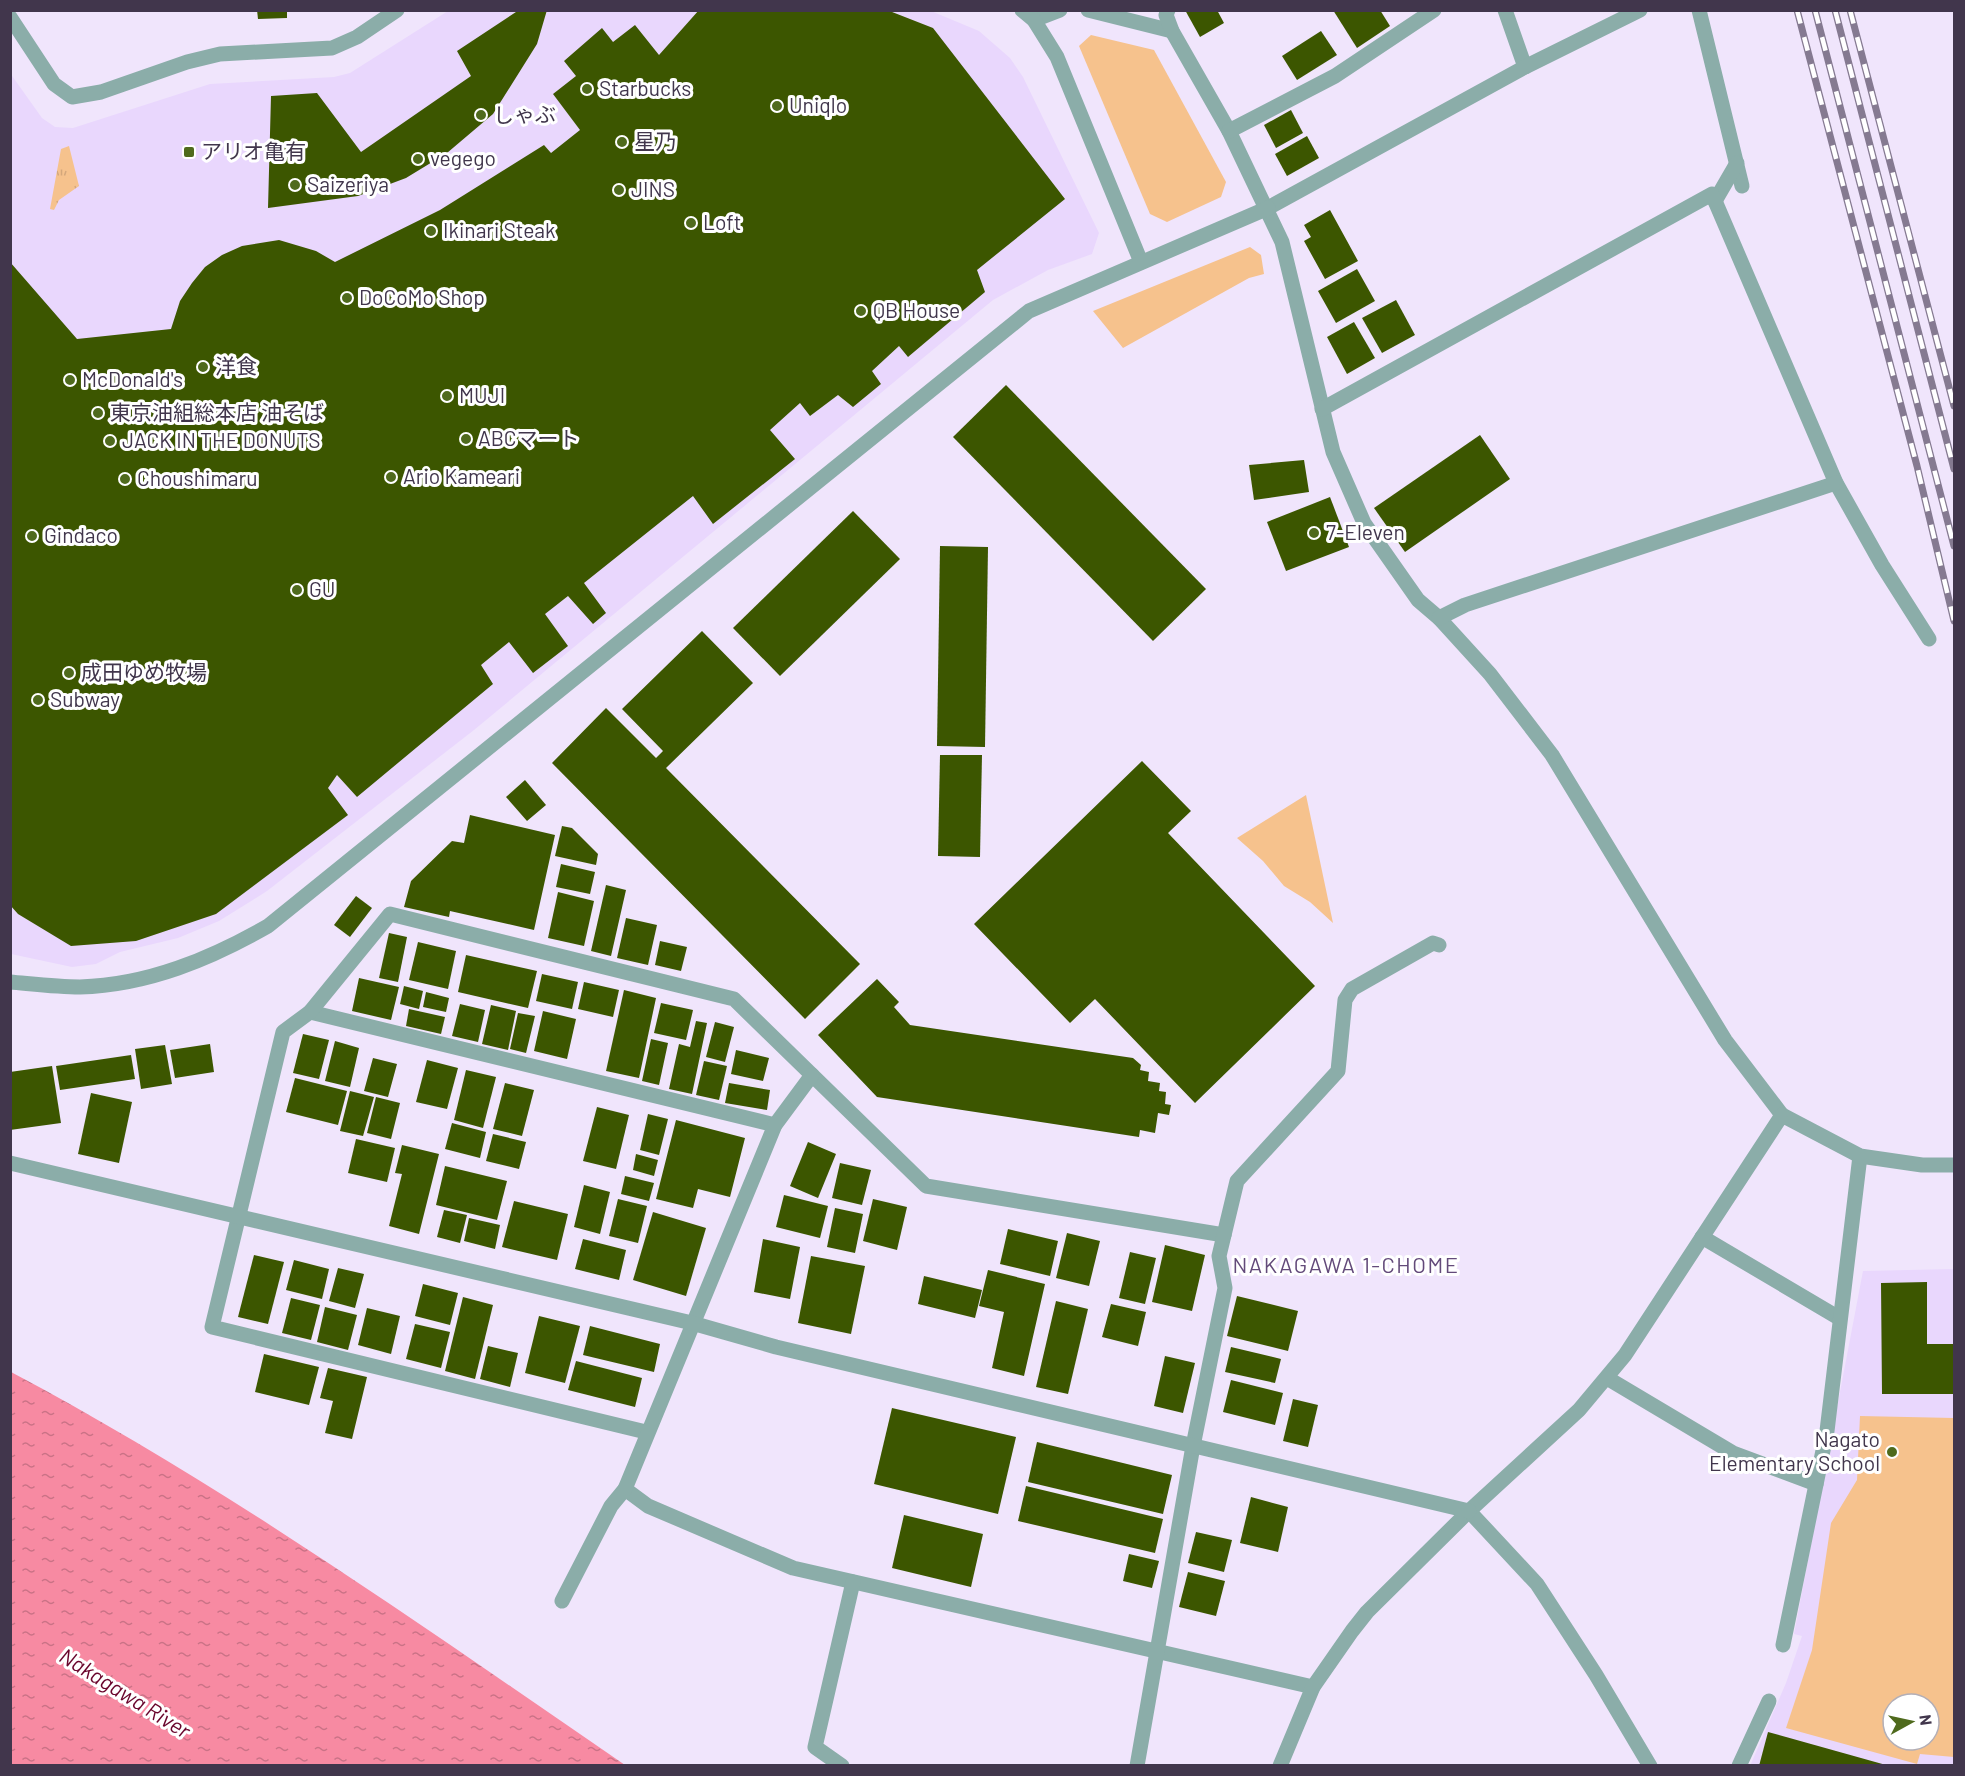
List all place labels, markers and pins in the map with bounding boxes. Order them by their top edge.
place label: Starbucks [599,75,691,100]
marker: Starbucks [580,82,594,96]
place label: Uniqlo [789,92,847,117]
marker: Uniqlo [770,99,784,113]
place label: しゃぶ [493,101,556,126]
marker: しゃぶ [474,108,488,122]
place label: 星乃 [634,128,676,153]
marker: 星乃 [615,135,629,149]
place label: アリオ亀有 [201,138,306,163]
marker: アリオ亀有 [182,145,196,159]
place label: vegego [430,145,496,170]
marker: vegego [411,152,425,166]
place label: Saizeriya [307,171,389,196]
place label: JINS [631,176,675,201]
marker: Saizeriya [288,178,302,192]
marker: JINS [612,183,626,197]
place label: Loft [703,209,741,234]
marker: Loft [684,216,698,230]
place label: Ikinari Steak [443,217,556,242]
marker: Ikinari Steak [424,224,438,238]
place label: DoCoMo Shop [359,284,485,309]
marker: DoCoMo Shop [340,291,354,305]
place label: QB House [873,297,960,322]
marker: QB House [854,304,868,318]
place label: 洋食 [215,353,257,378]
marker: 洋食 [196,360,210,374]
place label: McDonald's [82,366,183,391]
marker: McDonald's [63,373,77,387]
place label: MUJI [459,382,505,407]
marker: MUJI [440,389,454,403]
place label: 東京油組総本店 油そば [110,399,324,424]
marker: 東京油組総本店 油そば [91,406,105,420]
place label: ABCマート [478,425,580,450]
place label: JACK IN THE DONUTS [122,427,321,452]
marker: ABCマート [459,432,473,446]
marker: JACK IN THE DONUTS [103,434,117,448]
place label: Ario Kameari [403,463,520,488]
place label: Choushimaru [137,465,257,490]
marker: Ario Kameari [384,470,398,484]
marker: Choushimaru [118,472,132,486]
place label: 7-Eleven [1326,519,1405,544]
place label: Gindaco [44,522,118,547]
marker: 7-Eleven [1307,526,1321,540]
marker: Gindaco [25,529,39,543]
place label: GU [309,576,335,601]
marker: GU [290,583,304,597]
place label: 成田ゆめ牧場 [81,659,207,684]
marker: 成田ゆめ牧場 [62,666,76,680]
place label: Subway [50,686,120,711]
marker: Subway [31,693,45,707]
place label: Nagato Elementary School [1709,1426,1880,1475]
marker: Nagato Elementary School [1885,1445,1899,1459]

